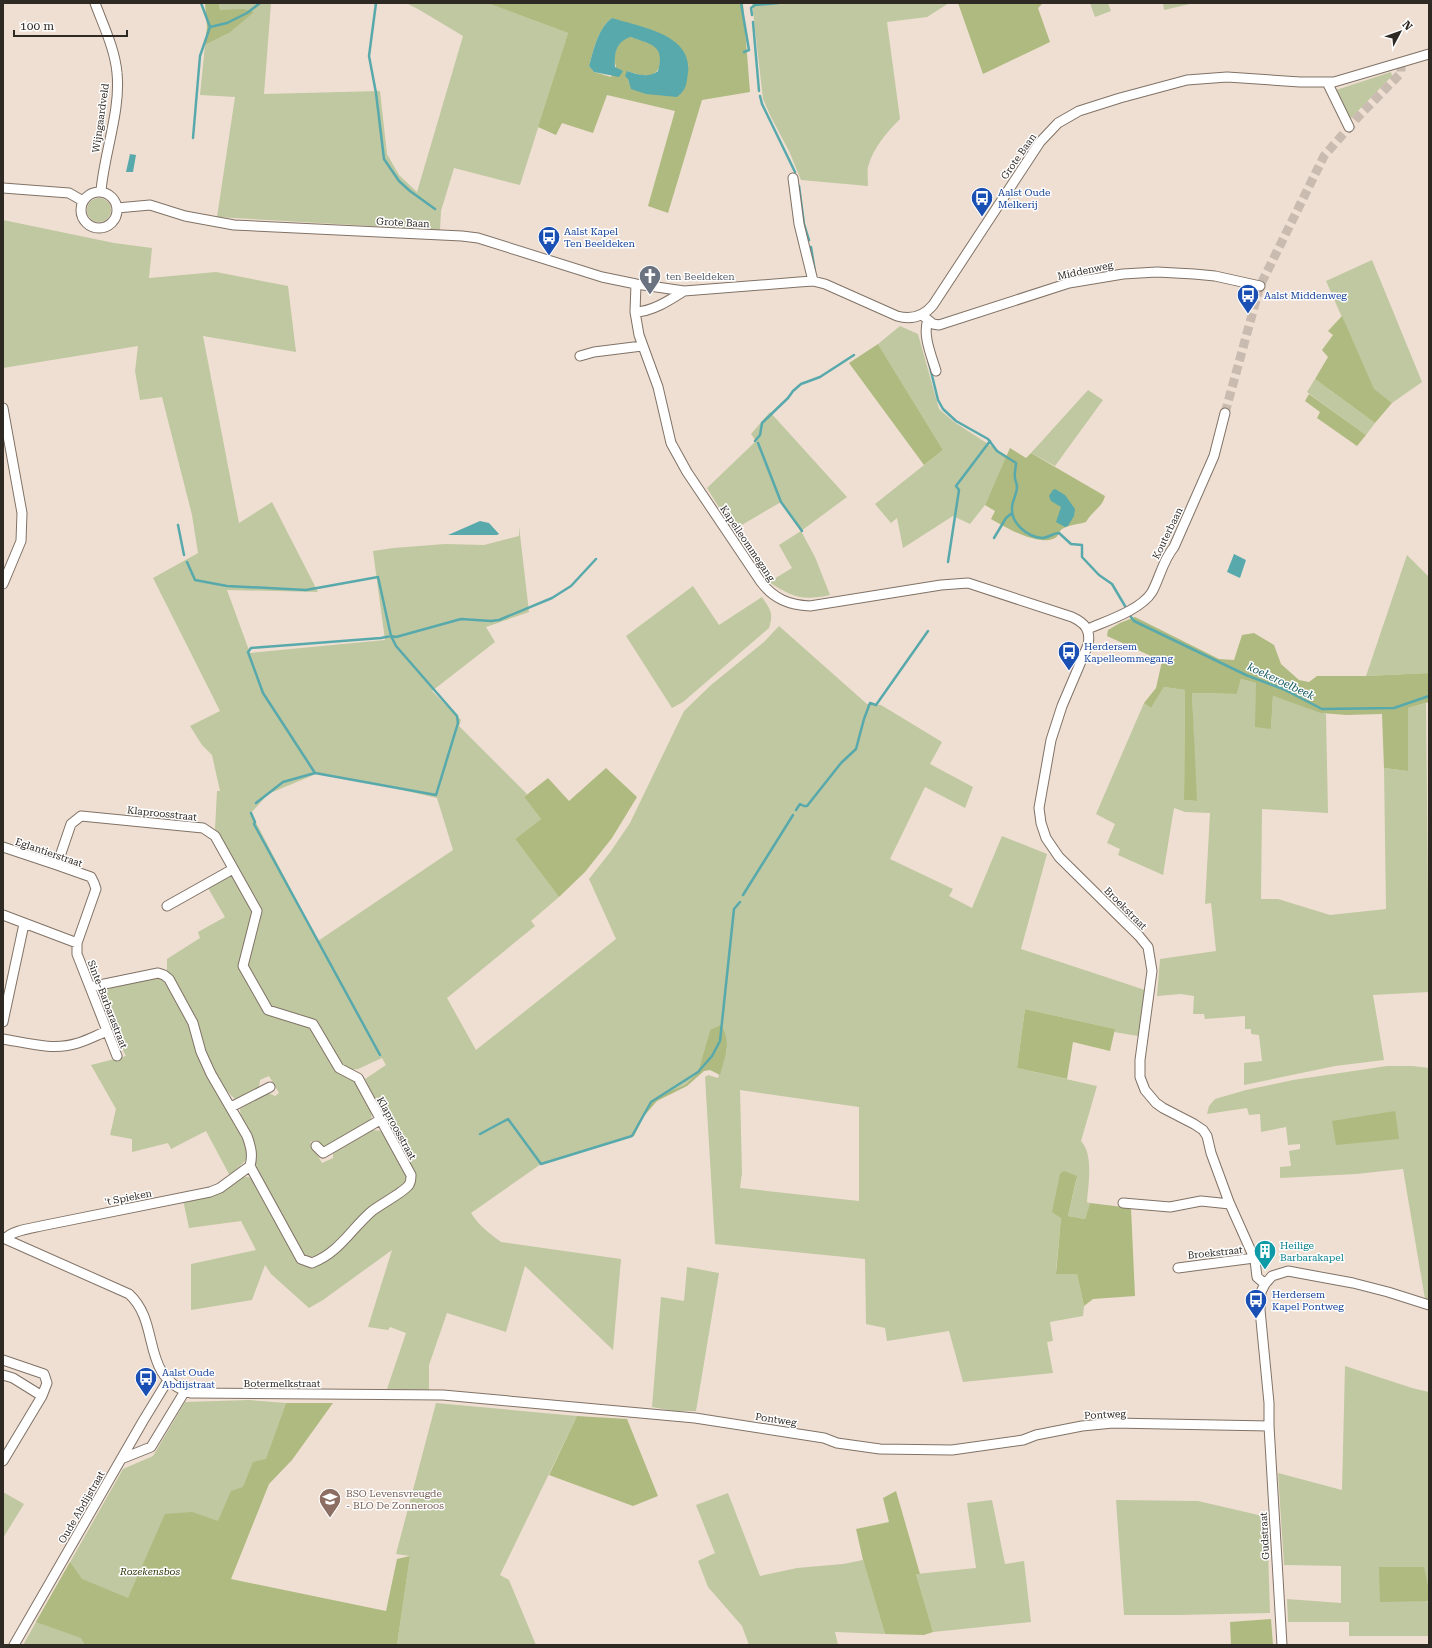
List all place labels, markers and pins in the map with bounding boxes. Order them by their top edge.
bus stop icon: Aalst Oude Melkerij [969,185,995,218]
place label: Aalst Oude Melkerij [998,187,1051,210]
bus stop icon: Aalst Kapel Ten Beeldeken [536,224,562,257]
place label: Aalst Kapel Ten Beeldeken [564,226,636,249]
church icon: ten Beeldeken [637,263,663,296]
place label: ten Beeldeken [666,271,735,282]
bus stop icon: Aalst Middenweg [1235,282,1261,315]
place label: Aalst Middenweg [1264,290,1347,301]
bus stop icon: Herdersem Kapelleommegang [1056,639,1082,672]
place label: Herdersem Kapelleommegang [1084,641,1173,664]
building icon: Heilige Barbarakapel [1252,1238,1278,1271]
place label: Heilige Barbarakapel [1280,1240,1344,1263]
bus stop icon: Herdersem Kapel Pontweg [1243,1287,1269,1320]
place label: Herdersem Kapel Pontweg [1272,1289,1344,1312]
bus stop icon: Aalst Oude Abdijstraat [133,1365,159,1398]
place label: Aalst Oude Abdijstraat [162,1367,215,1390]
school or university icon: BSO Levensvreugde - BLO De Zonneroos [317,1486,343,1519]
place label: BSO Levensvreugde - BLO De Zonneroos [346,1488,444,1511]

